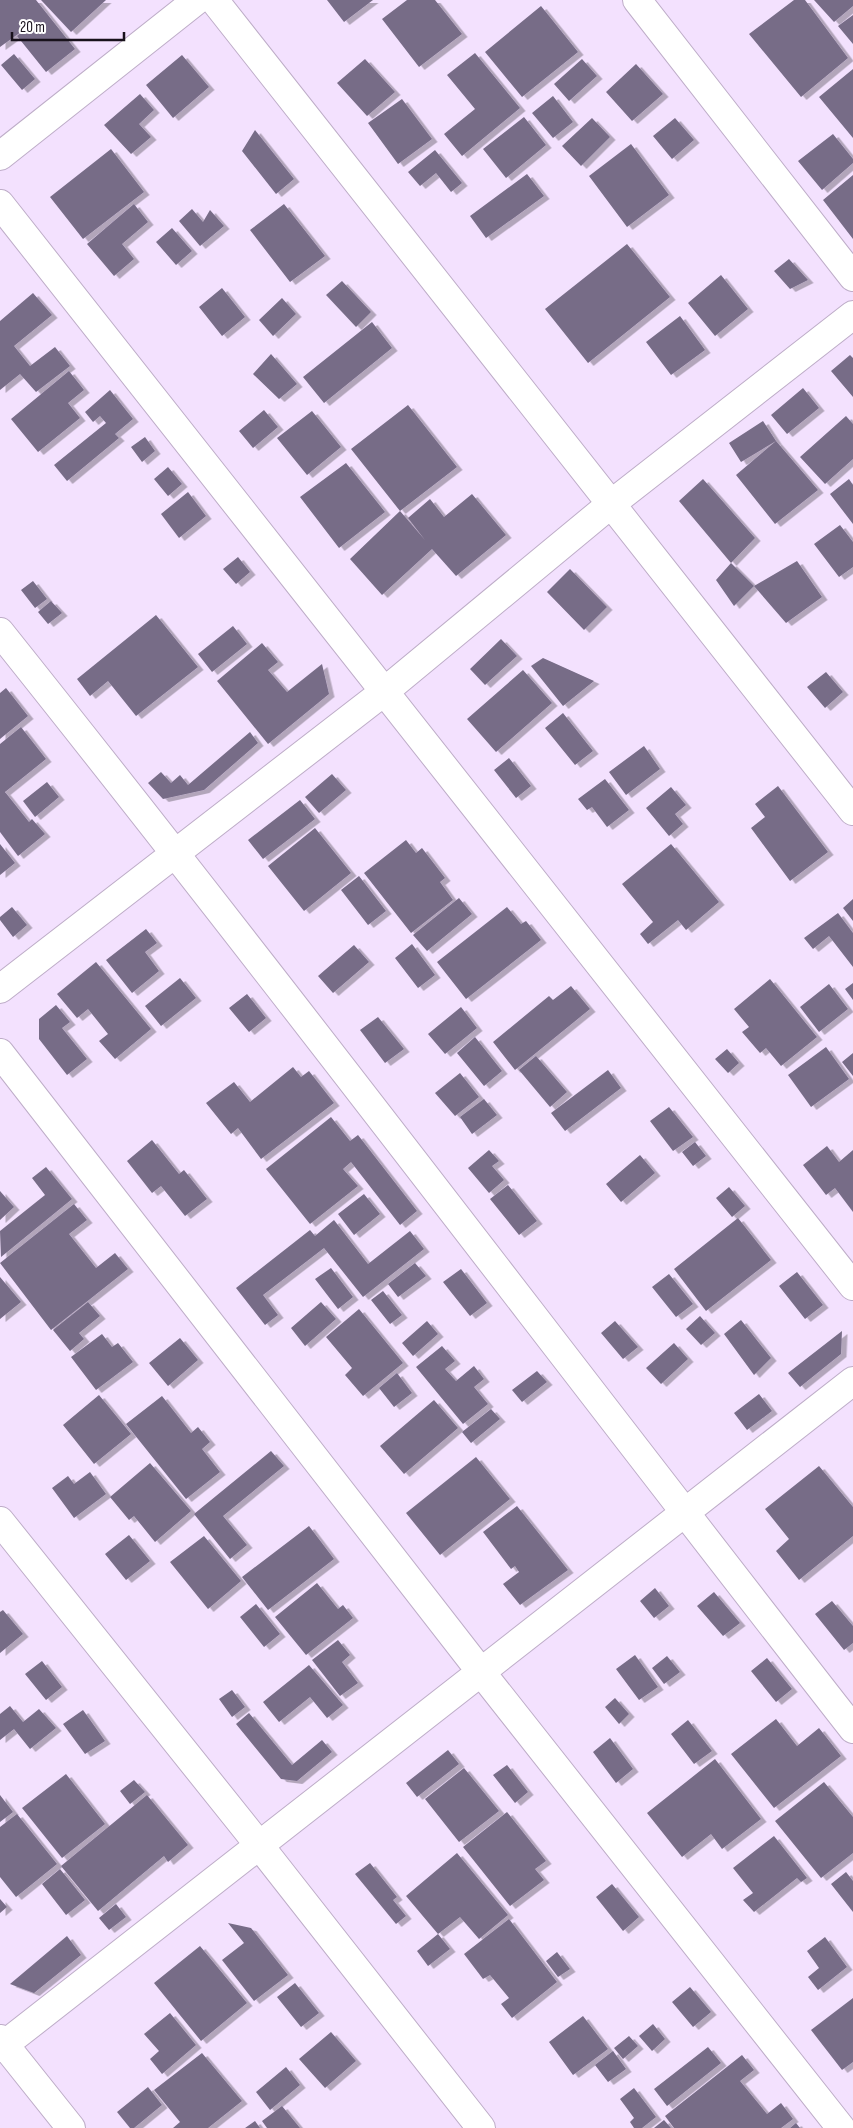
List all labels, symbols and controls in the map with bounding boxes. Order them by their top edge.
scale bar [12,10,125,42]
text: 20 m [20,18,45,37]

